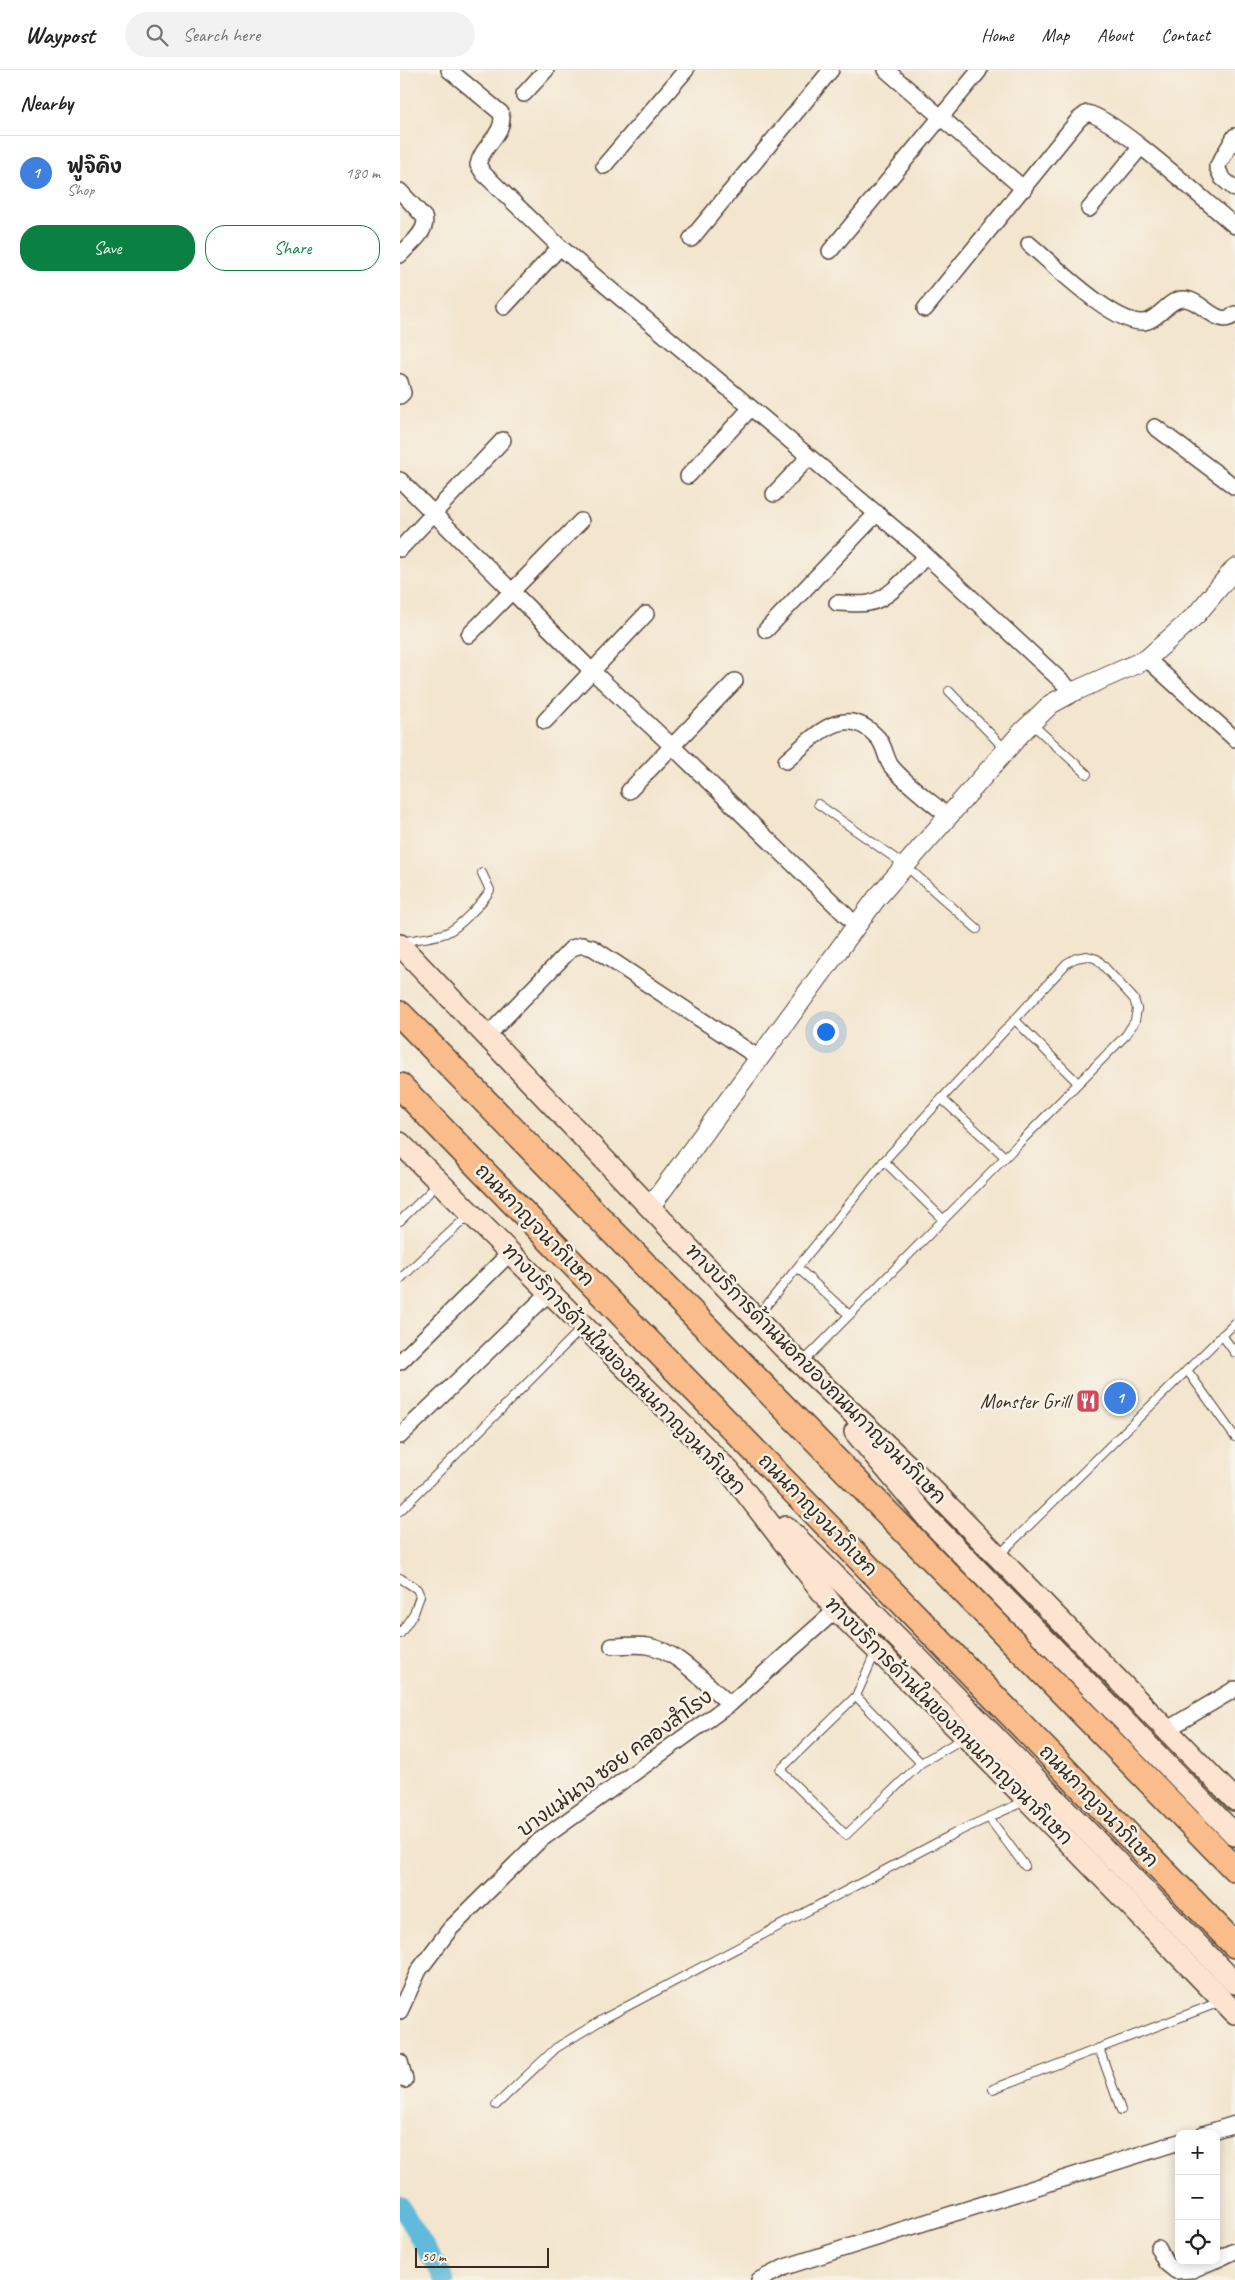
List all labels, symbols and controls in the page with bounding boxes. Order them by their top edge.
search box [125,12,475,57]
text: Waypost [25,20,95,50]
icon: search [143,21,171,49]
text: Search here [183,23,260,47]
text: Home [981,24,1014,46]
text: Map [1042,24,1069,46]
text: About [1097,24,1133,46]
text: Contact [1161,24,1210,46]
text: Nearby [20,90,73,116]
text: ฟูจิคิง [67,155,122,179]
text: 1 [32,163,40,183]
text: 180 m [346,163,380,183]
text: Shop [67,180,94,200]
button: Save [20,225,195,271]
button: Share [205,225,380,271]
your location [813,1019,839,1045]
street label: ถนนกาญจนาภิเษก [470,1158,600,1292]
street label: ทางบริการด้านในของถนนกาญจนาภิเษก [497,1237,752,1500]
street label: ทางบริการด้านนอกของถนนกาญจนาภิเษก [680,1238,952,1510]
pin: 1 [1104,1379,1136,1417]
restaurant icon: Monster Grill [1075,1388,1101,1414]
place label: Monster Grill [980,1389,1074,1414]
street label: ถนนกาญจนาภิเษก [753,1448,883,1582]
street label: ทางบริการด้านในของถนนกาญจนาภิเษก [820,1591,1079,1850]
street label: บางแม่นาง ซอย คลองสำโรง [512,1683,717,1842]
street label: ถนนกาญจนาภิเษก [1034,1739,1164,1873]
map controls [1175,2130,1220,2265]
button: + [1175,2130,1220,2175]
button: − [1175,2175,1220,2220]
button: locate [1175,2220,1220,2265]
scale bar [415,2245,549,2268]
text: 50 m [422,2248,446,2265]

